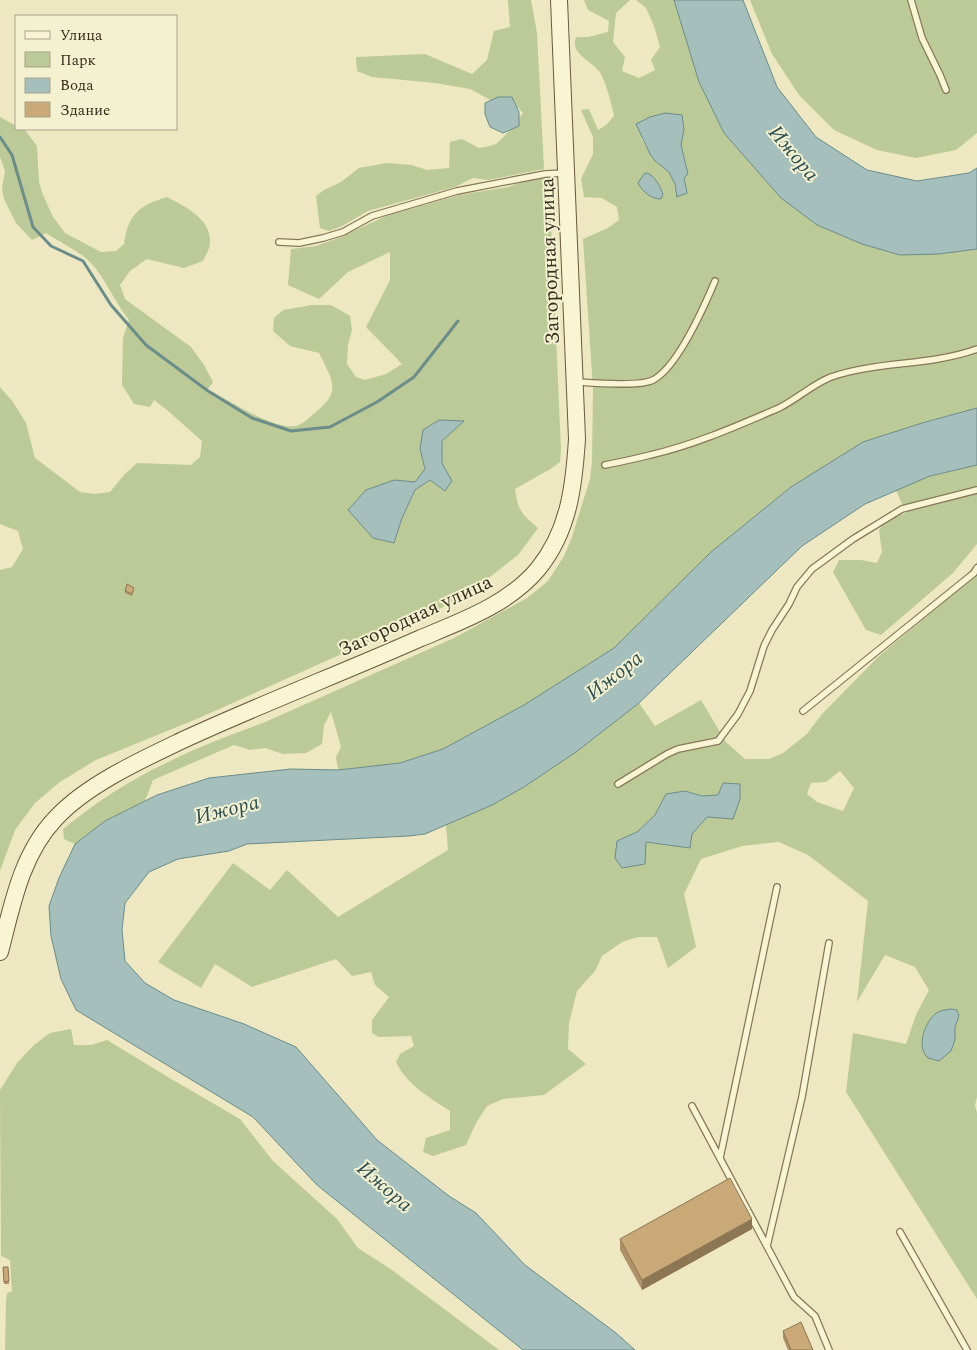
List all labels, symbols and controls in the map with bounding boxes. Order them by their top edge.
legend [15,15,178,130]
text: Улица [60,24,103,47]
text: Парк [60,49,96,72]
text: Вода [60,74,94,97]
text: Здание [60,99,110,122]
water label: Ижора [760,118,827,189]
street label: Загородная улица [532,177,568,345]
street label: Загородная улица [333,567,498,665]
water label: Ижора [579,643,650,708]
water label: Ижора [192,786,263,833]
water label: Ижора [349,1153,420,1220]

